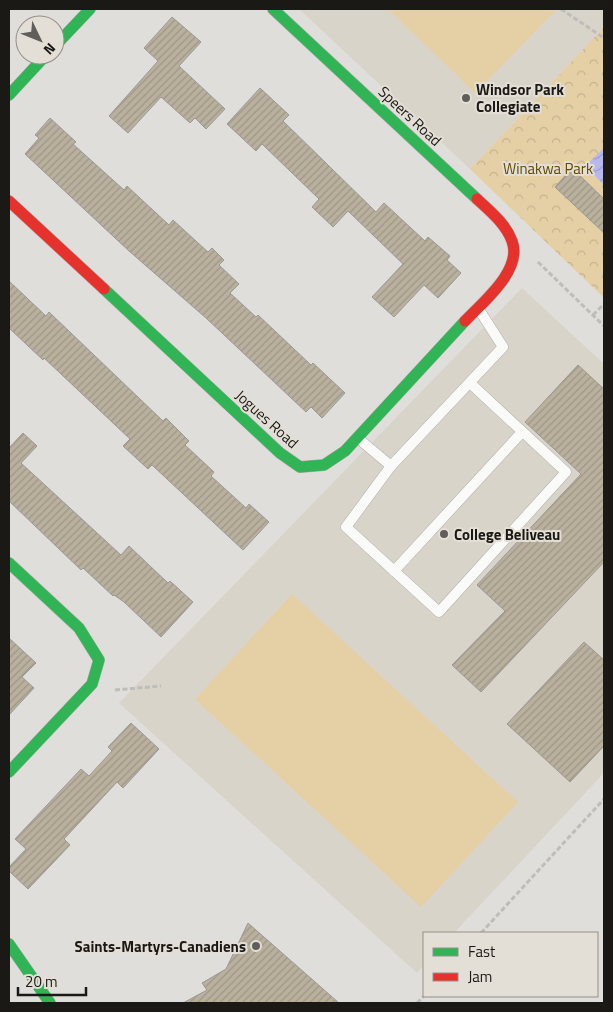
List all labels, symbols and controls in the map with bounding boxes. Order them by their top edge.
north arrow [15,15,65,65]
text: N [39,38,61,60]
place label: Windsor Park Collegiate [476,78,564,118]
street label: Speers Road [373,81,447,151]
marker: Windsor Park Collegiate [460,92,472,104]
park label: Winakwa Park [503,157,593,180]
street label: Jogues Road [230,384,304,454]
place label: College Beliveau [454,523,560,546]
marker: College Beliveau [438,528,450,540]
legend [423,932,598,997]
place label: Saints-Martyrs-Canadiens [75,935,246,958]
marker: Saints-Martyrs-Canadiens [250,940,262,952]
text: Fast [468,940,496,963]
scale bar [18,964,85,996]
text: Jam [468,965,492,988]
text: 20 m [25,970,58,993]

